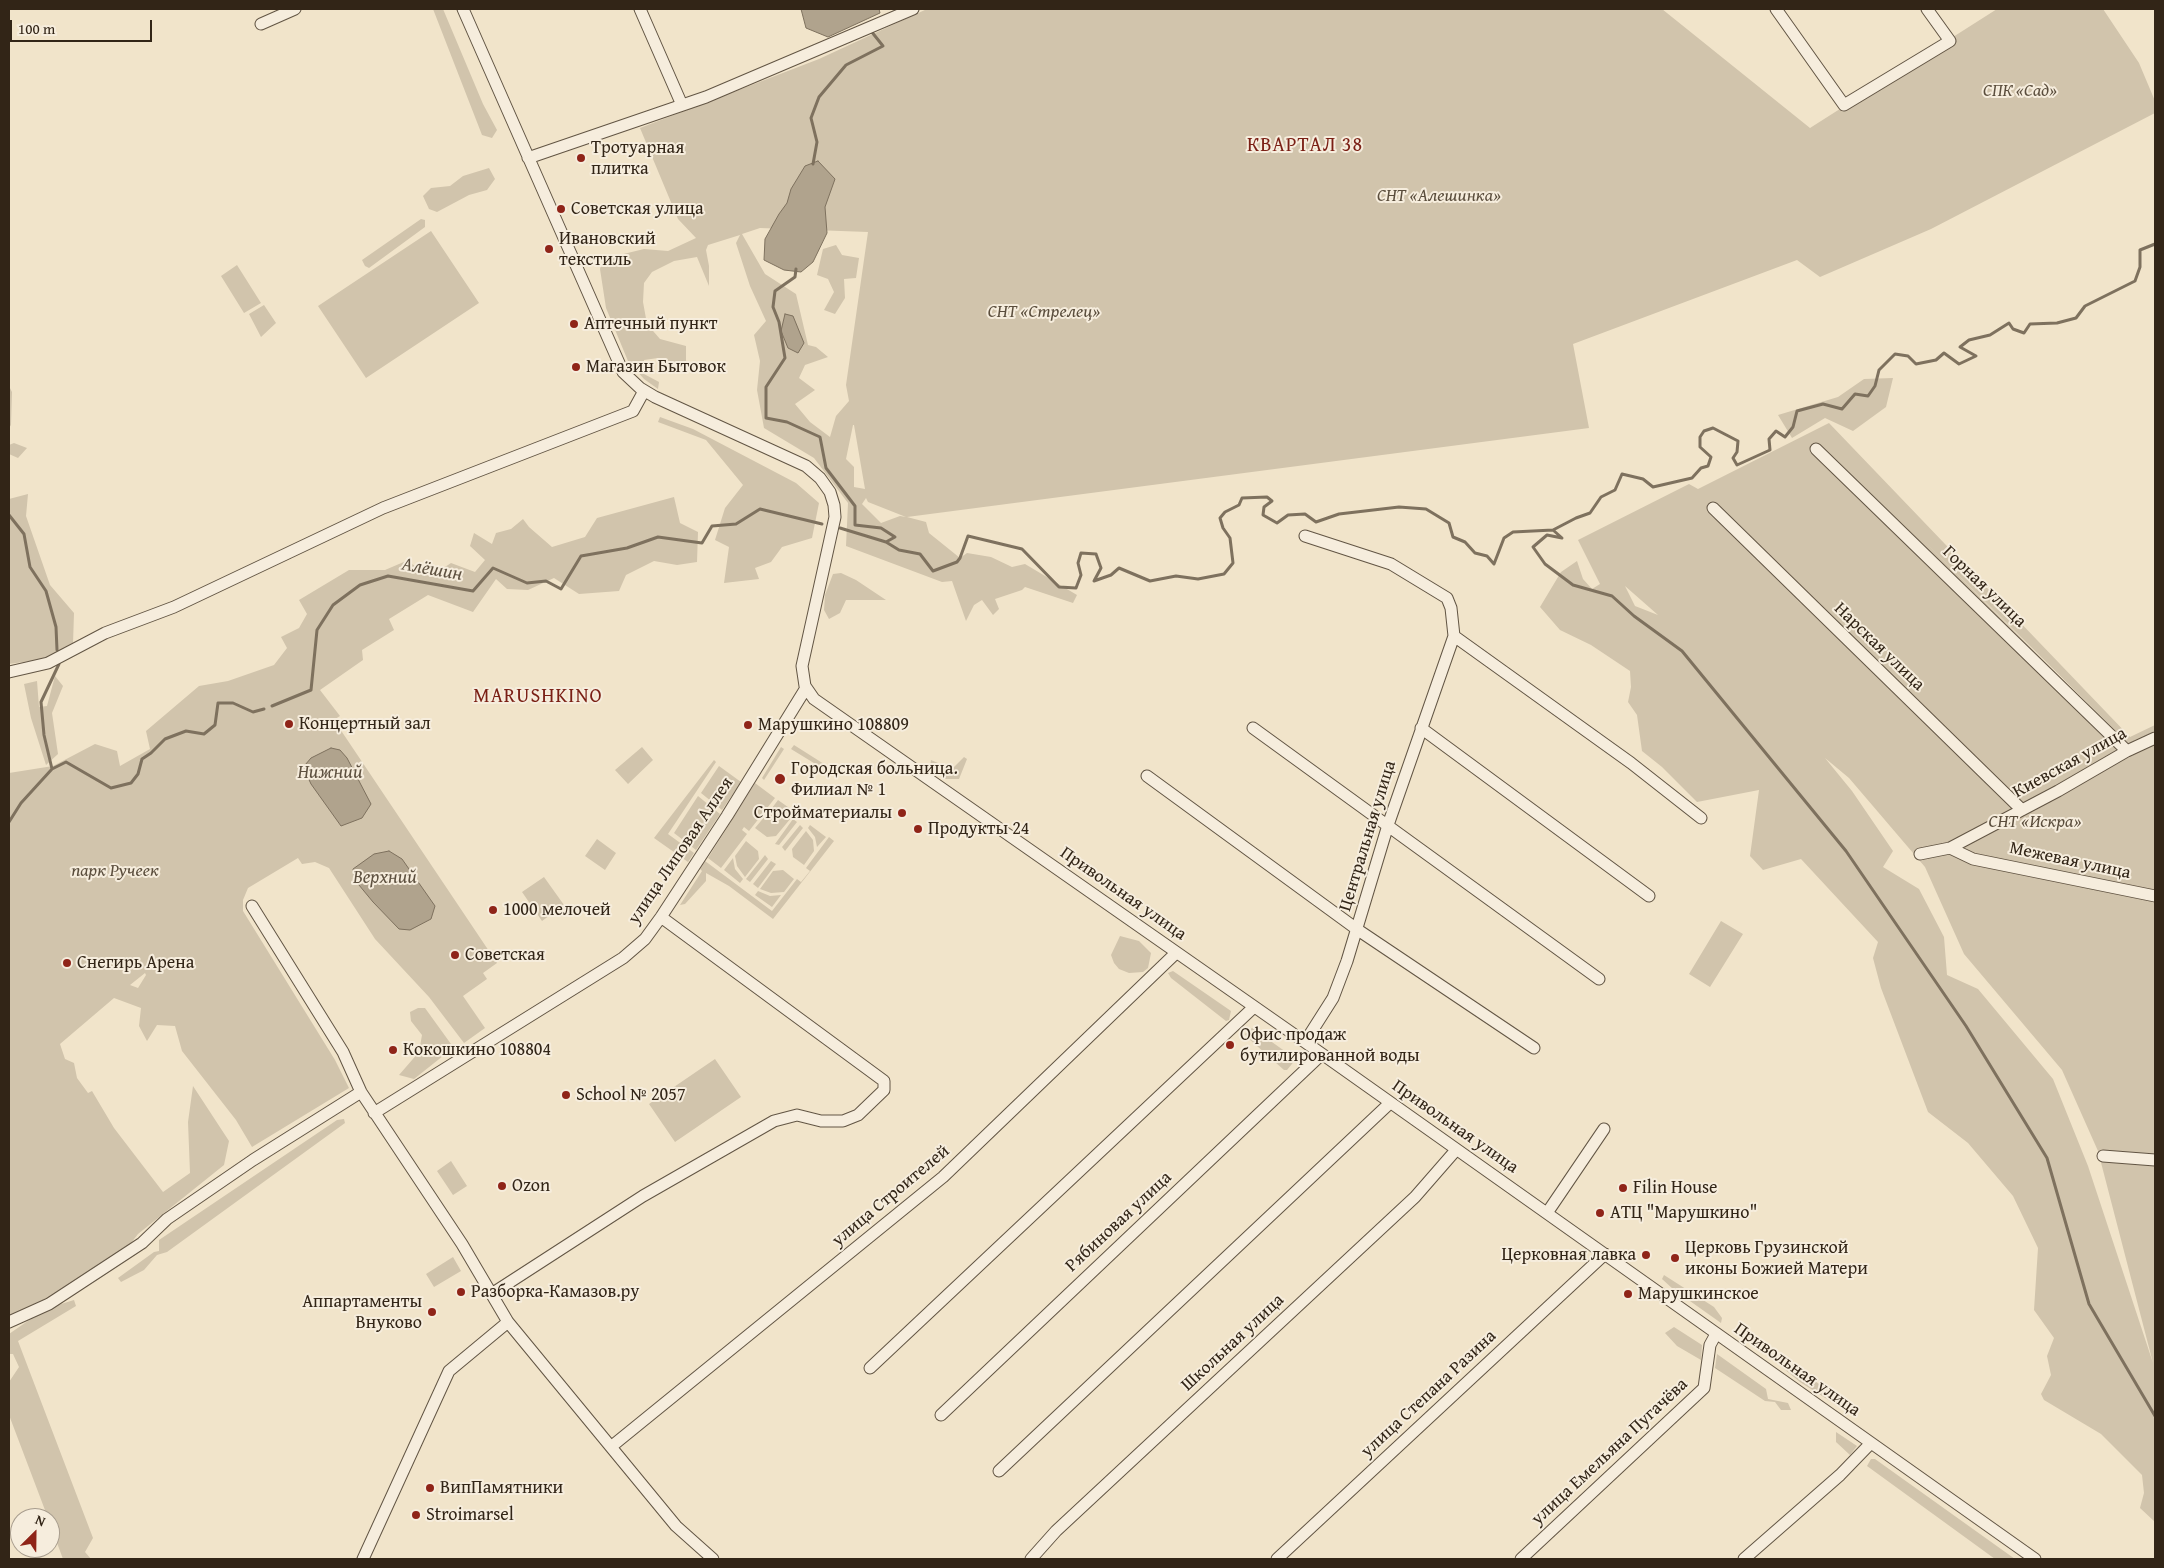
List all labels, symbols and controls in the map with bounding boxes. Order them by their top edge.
scale bar [12,10,155,42]
text: 100 m [18,18,55,39]
park label: СПК «Сад» [1983,80,2057,102]
district label: КВАРТАЛ 38 [1246,134,1364,158]
place label: Тротуарная плитка [591,137,684,180]
marker: Тротуарная плитка [575,152,587,164]
park label: СНТ «Алешинка» [1377,185,1501,207]
place label: Советская улица [571,198,704,220]
marker: Советская улица [555,203,567,215]
place label: Ивановский текстиль [559,228,656,270]
marker: Ивановский текстиль [543,243,555,255]
park label: СНТ «Стрелец» [988,301,1100,323]
place label: Аптечный пункт [584,313,717,335]
marker: Аптечный пункт [568,318,580,330]
place label: Магазин Бытовок [586,356,726,378]
marker: Магазин Бытовок [570,361,582,373]
street label: Горная улица [1938,542,2030,632]
water label: Алёшин [400,553,464,587]
street label: Нарская улица [1829,598,1929,696]
district label: MARUSHKINO [472,685,604,709]
place label: Концертный зал [299,713,431,735]
place label: Марушкино 108809 [758,714,909,736]
marker: Концертный зал [283,718,295,730]
marker: Марушкино 108809 [742,719,754,731]
street label: Киевская улица [2009,723,2131,803]
place label: Городская больница. Филиал № 1 [791,758,958,801]
street label: Центральная улица [1335,758,1401,914]
water label: Нижний [297,762,363,784]
marker: Городская больница. Филиал № 1 [773,772,787,786]
street label: улица Липовая Аллея [624,773,738,929]
place label: Стройматериалы [754,802,892,824]
marker: Стройматериалы [896,807,908,819]
park label: СНТ «Искра» [1989,811,2081,833]
place label: Продукты 24 [928,818,1029,840]
marker: Продукты 24 [912,823,924,835]
street label: Межевая улица [2007,838,2133,884]
street label: Привольная улица [1056,842,1190,946]
park label: парк Ручеек [71,860,159,882]
water label: Верхний [353,867,417,889]
place label: 1000 мелочей [503,899,611,921]
marker: 1000 мелочей [487,904,499,916]
place label: Советская [465,944,545,966]
marker: Советская [449,949,461,961]
place label: Снегирь Арена [77,952,194,974]
marker: Снегирь Арена [61,957,73,969]
place label: Офис продаж бутилированной воды [1240,1024,1420,1066]
place label: Кокошкино 108804 [403,1039,551,1061]
marker: Офис продаж бутилированной воды [1224,1039,1236,1051]
marker: Кокошкино 108804 [387,1044,399,1056]
street label: Привольная улица [1388,1075,1522,1179]
place label: School № 2057 [576,1084,686,1106]
marker: School № 2057 [560,1089,572,1101]
street label: улица Строителей [828,1141,954,1251]
street label: Рябиновая улица [1061,1167,1177,1277]
place label: Ozon [512,1175,550,1197]
place label: Filin House [1633,1177,1717,1199]
marker: Ozon [496,1180,508,1192]
marker: Filin House [1617,1182,1629,1194]
place label: АТЦ "Марушкино" [1610,1202,1757,1224]
marker: АТЦ "Марушкино" [1594,1207,1606,1219]
place label: Церковь Грузинской иконы Божией Матери [1685,1237,1868,1280]
place label: Церковная лавка [1502,1244,1636,1266]
marker: Церковная лавка [1640,1249,1652,1261]
marker: Церковь Грузинской иконы Божией Матери [1669,1252,1681,1264]
place label: Разборка-Камазов.ру [471,1281,639,1303]
place label: Марушкинское [1638,1283,1759,1305]
marker: Разборка-Камазов.ру [455,1286,467,1298]
marker: Марушкинское [1622,1288,1634,1300]
street label: Школьная улица [1177,1290,1289,1396]
place label: Аппартаменты Внуково [302,1291,422,1334]
marker: Аппартаменты Внуково [426,1306,438,1318]
street label: Привольная улица [1730,1318,1864,1422]
street label: улица Степана Разина [1357,1326,1501,1462]
street label: улица Емельяна Пугачёва [1527,1374,1693,1530]
place label: ВипПамятники [440,1477,563,1499]
marker: ВипПамятники [424,1482,436,1494]
place label: Stroimarsel [426,1504,514,1526]
north arrow [10,1508,60,1558]
text: N [32,1509,49,1531]
marker: Stroimarsel [410,1509,422,1521]

